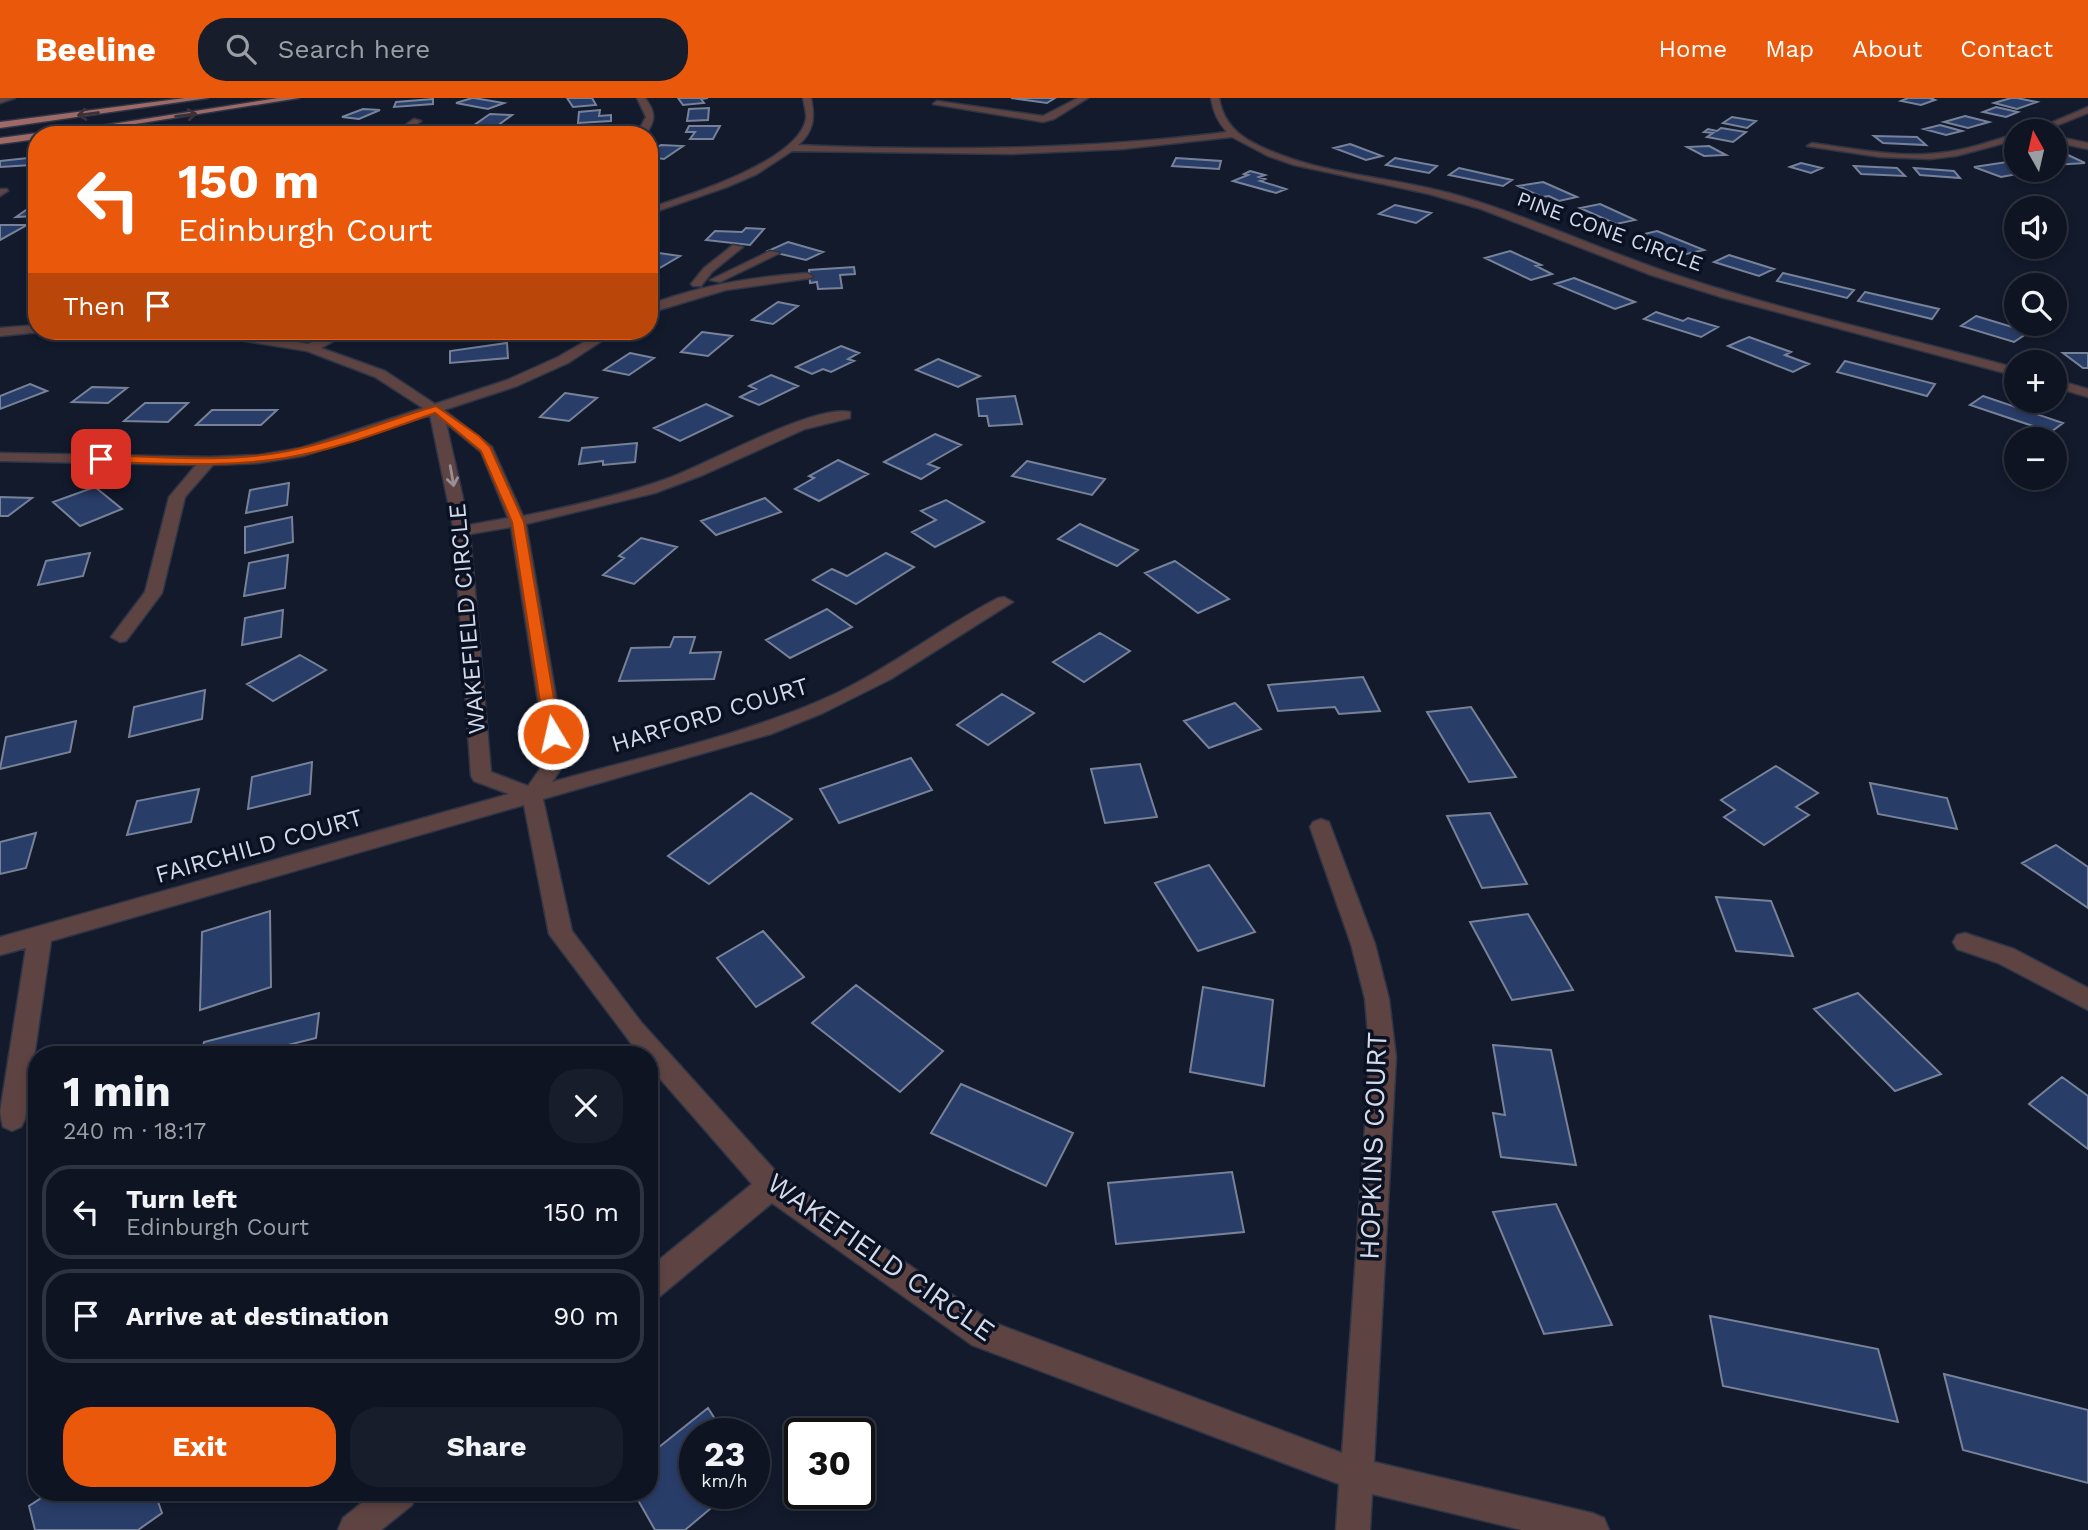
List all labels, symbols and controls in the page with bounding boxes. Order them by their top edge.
search box [198,18,688,81]
text: Beeline [35,30,156,69]
icon: search [222,30,260,68]
text: Search here [278,34,430,64]
text: Home [1659,35,1727,63]
text: Map [1765,35,1814,63]
text: About [1852,35,1922,63]
text: Contact [1960,35,2053,63]
one-way arrow [77,108,100,121]
one-way arrow [174,109,197,122]
north arrow [2004,119,2067,182]
map controls [2004,119,2067,490]
text: 150 m [178,152,319,210]
icon: left [63,154,154,245]
street label: PINE CONE CIRCLE [1514,186,1706,276]
button: sound [2004,196,2067,259]
text: Edinburgh Court [178,211,432,249]
button: search [2004,273,2067,336]
icon: arrive [139,287,177,325]
text: Then [63,291,125,321]
button: + [2004,350,2067,413]
button: − [2004,427,2067,490]
pin [71,429,131,489]
icon: arrive [82,440,120,478]
one-way arrow [445,464,459,487]
street label: WAKEFIELD CIRCLE [443,503,491,735]
street label: HARFORD COURT [608,672,812,758]
position arrow [516,697,590,771]
street label: FAIRCHILD COURT [152,803,366,889]
street label: HOPKINS COURT [1353,1031,1393,1261]
text: 1 min [63,1067,171,1116]
button: close [549,1069,623,1143]
text: 240 m · 18:17 [63,1118,206,1145]
street label: WAKEFIELD CIRCLE [761,1166,1001,1348]
text: Turn left [126,1184,237,1214]
icon: left [67,1193,105,1231]
text: 150 m [544,1197,619,1227]
text: Edinburgh Court [126,1214,309,1241]
icon: arrive [67,1297,105,1335]
text: Arrive at destination [126,1301,389,1331]
text: 90 m [553,1301,619,1331]
button: Exit [63,1407,336,1487]
button: Share [350,1407,623,1487]
speed limit sign: 30 [784,1418,875,1509]
text: 23 [704,1433,745,1475]
text: km/h [701,1470,748,1491]

